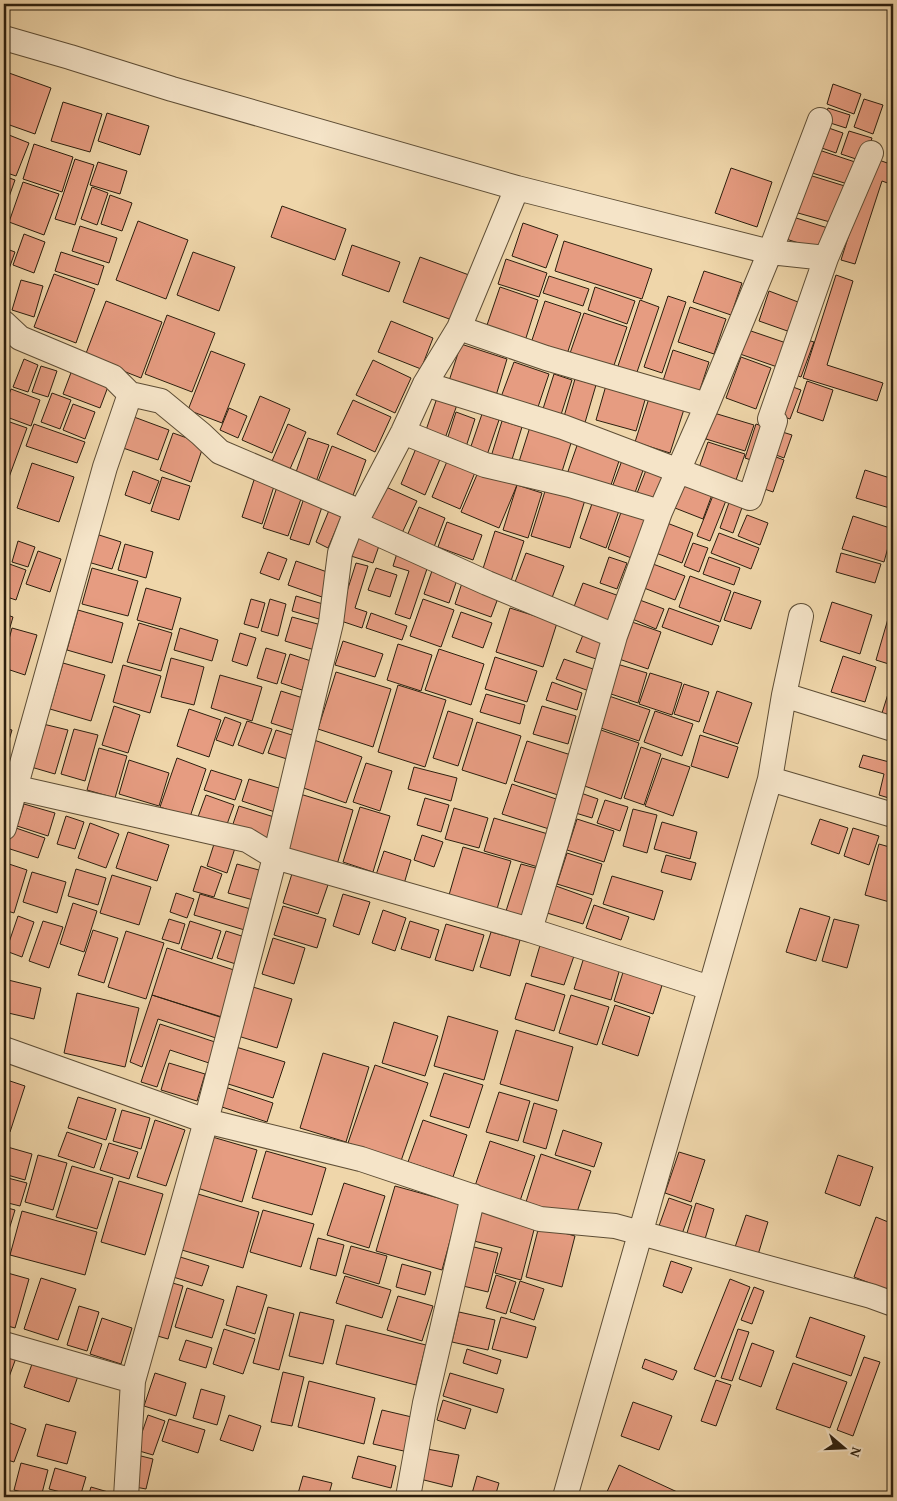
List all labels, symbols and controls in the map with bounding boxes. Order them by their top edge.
north arrow [820,1424,870,1474]
text: N [845,1445,867,1461]

